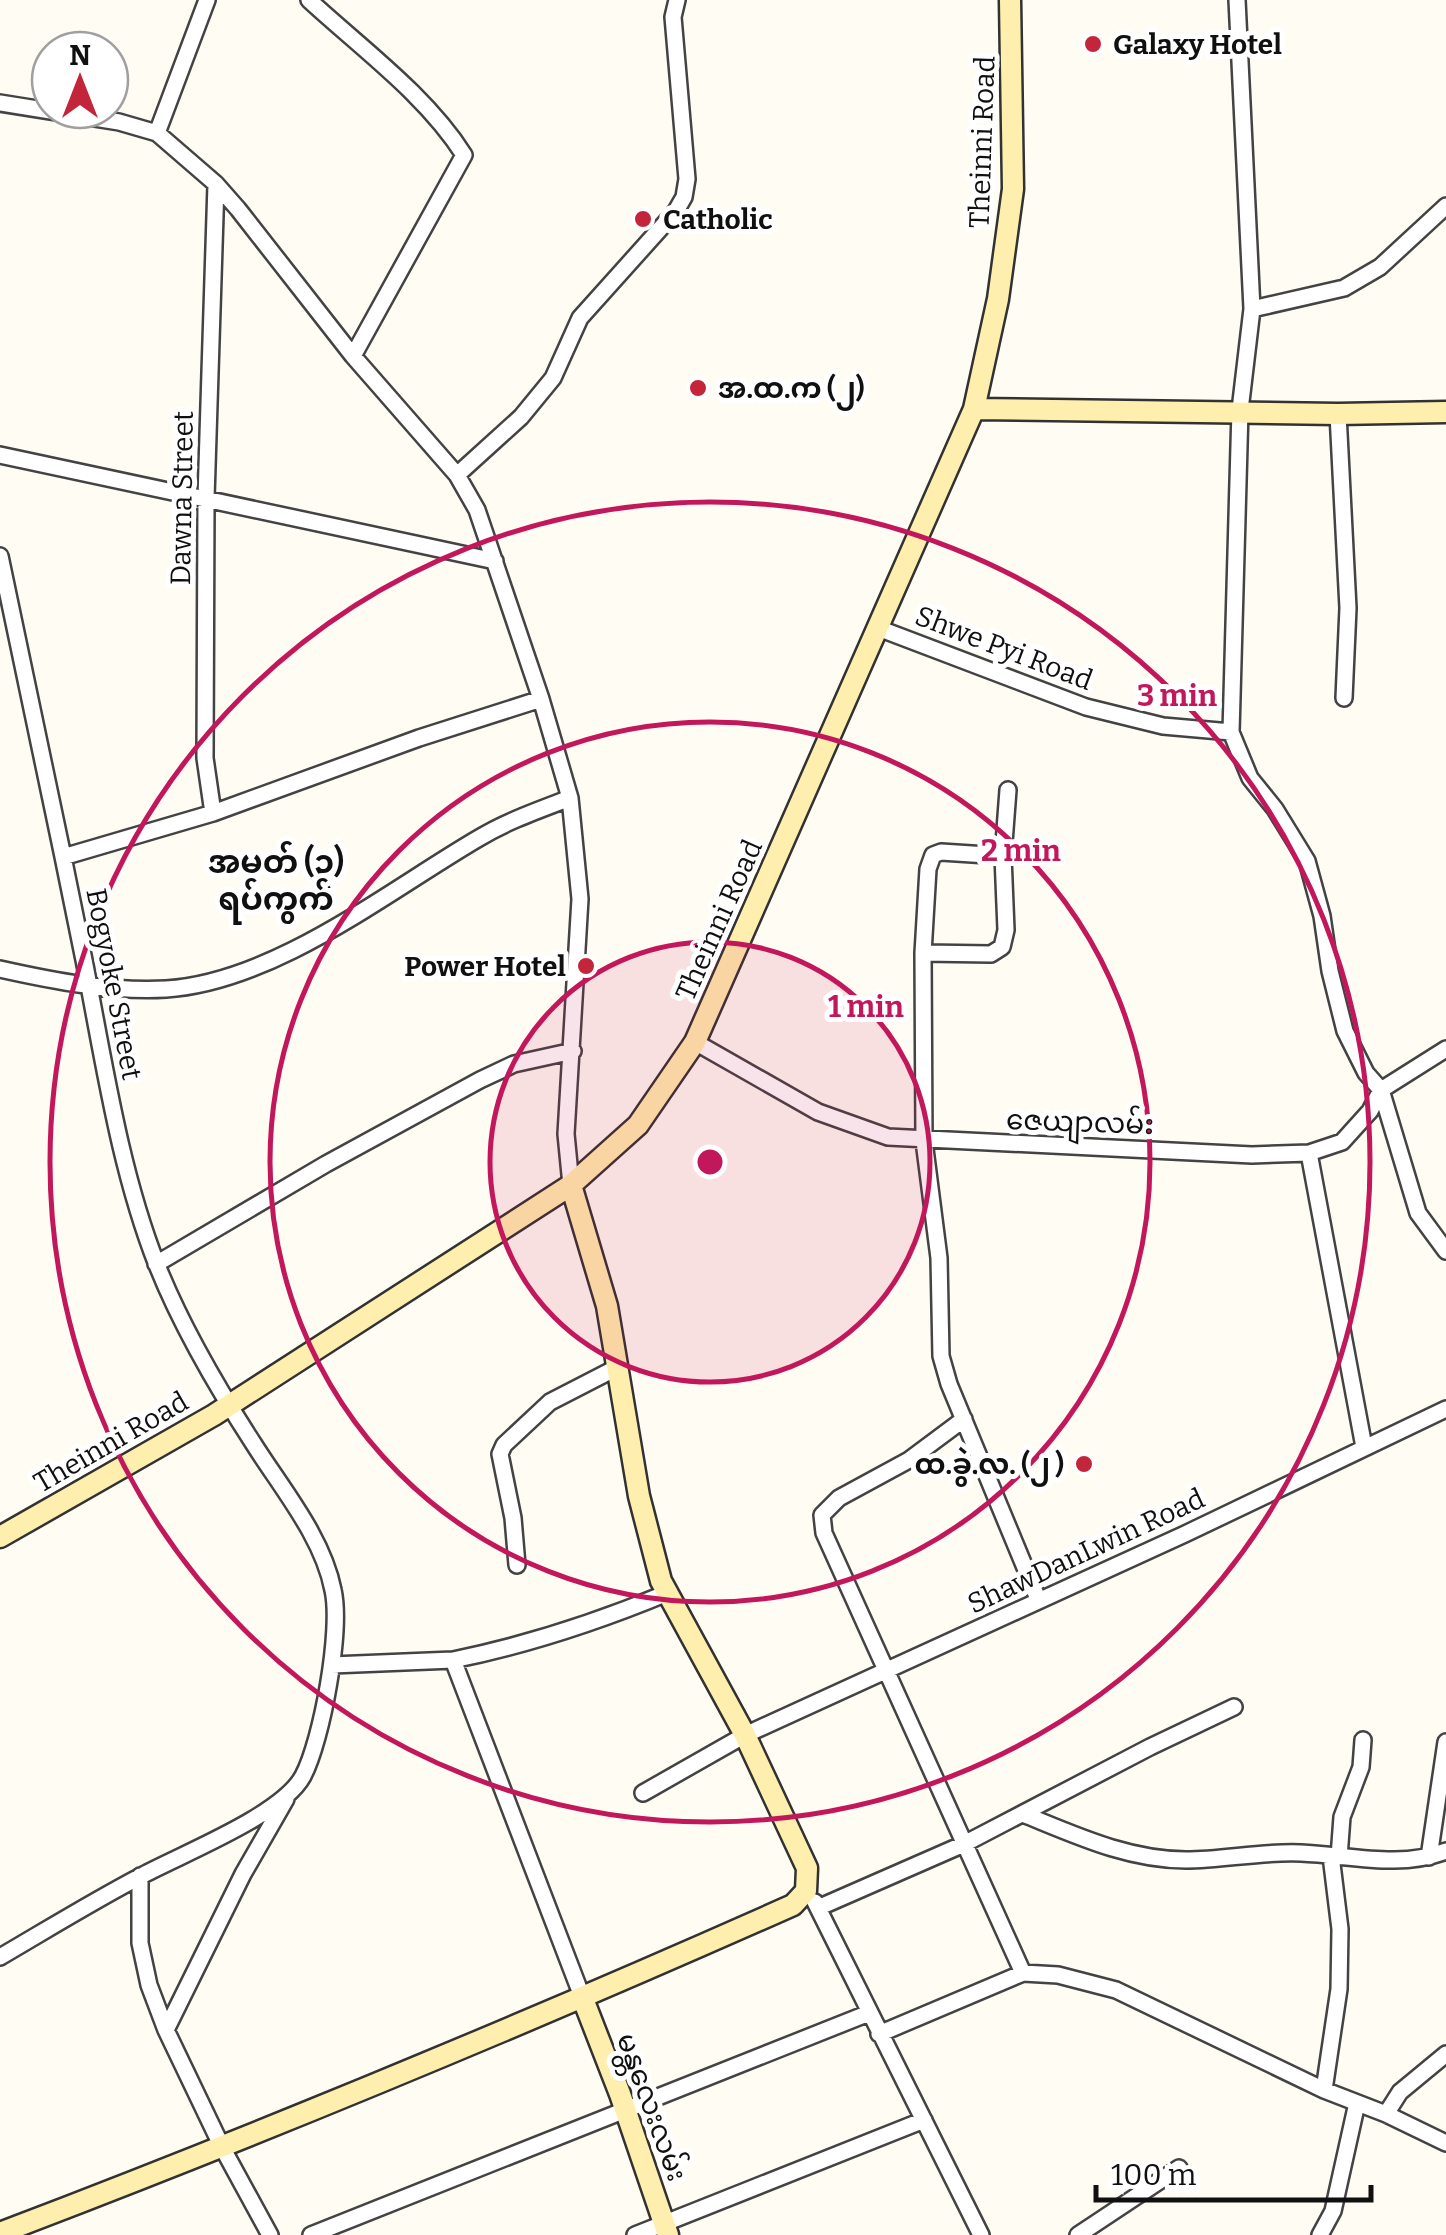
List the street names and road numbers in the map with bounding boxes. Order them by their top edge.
street label: Theinni Road [963,55,1001,229]
street label: Dawna Street [164,411,200,585]
street label: Shwe Pyi Road [911,599,1097,697]
street label: Theinni Road [669,835,769,1005]
street label: Bogyoke Street [79,885,149,1083]
street label: ဇေယျာလမ်း [1005,1101,1155,1147]
street label: Theinni Road [28,1385,194,1499]
street label: ShawDanLwin Road [962,1482,1210,1620]
street label: မန္တလေးလမ်း [604,2028,696,2188]

